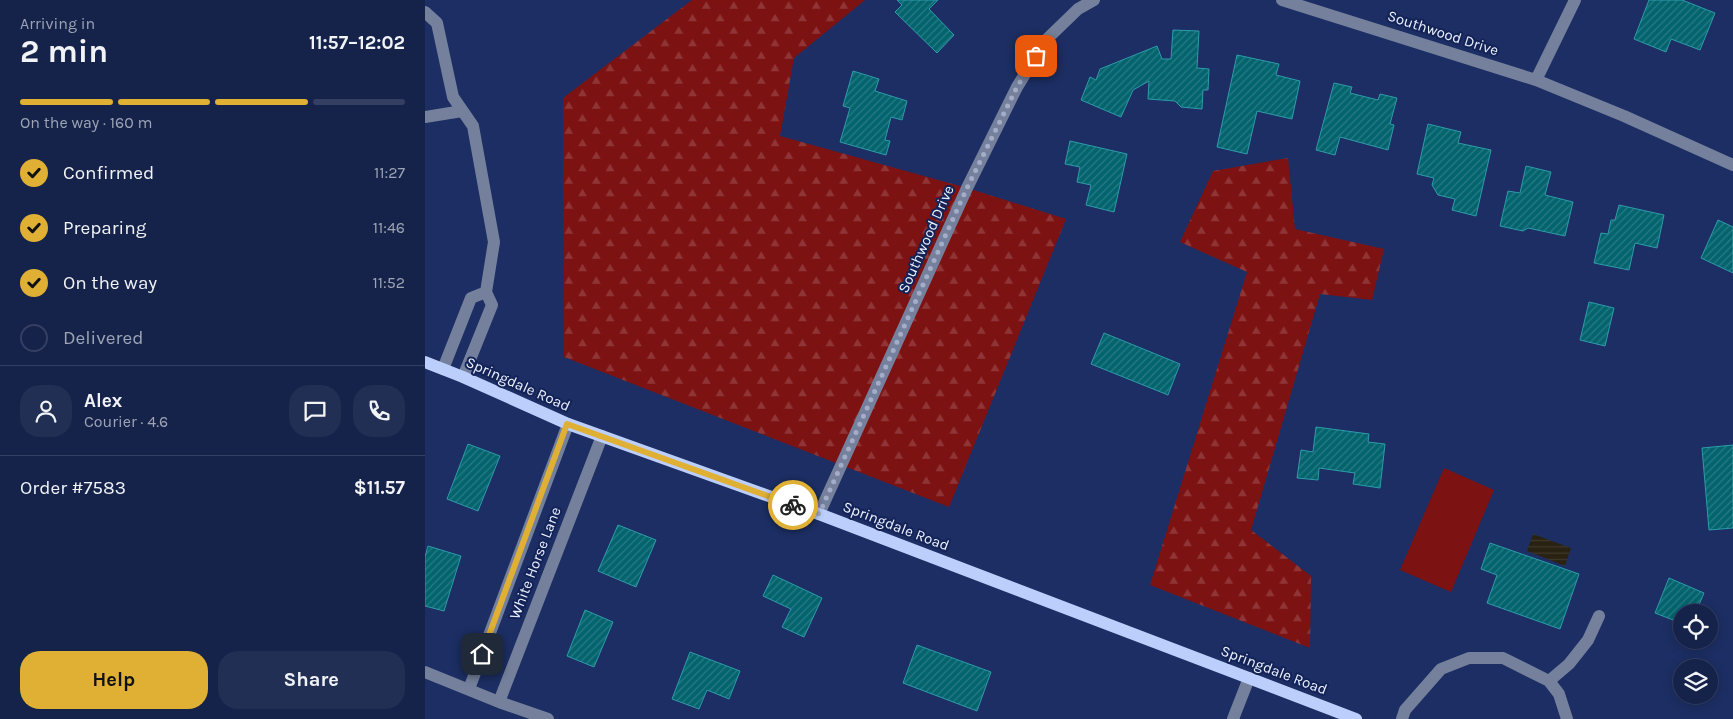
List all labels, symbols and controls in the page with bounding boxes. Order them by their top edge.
street label: Southwood Drive [1385,7,1501,59]
text: Arriving in [20,14,95,33]
text: 11:57–12:02 [309,32,405,54]
text: 2 min [20,33,108,70]
pin [1015,35,1057,77]
icon: bag [1022,42,1050,70]
text: On the way · 160 m [20,113,153,132]
icon: check [20,159,48,187]
text: Confirmed [63,162,154,184]
text: 11:27 [374,163,405,182]
street label: Southwood Drive [894,182,958,296]
icon: check [20,214,48,242]
text: Preparing [63,217,146,239]
text: 11:46 [373,218,405,237]
icon: check [20,269,48,297]
text: On the way [63,272,157,294]
text: 11:52 [372,273,405,292]
text: Delivered [63,327,143,349]
street label: Springdale Road [463,353,573,415]
button: person [20,385,72,437]
button: chat [289,385,341,437]
button: phone [353,385,405,437]
text: Alex [84,390,122,412]
text: Courier · 4.6 [84,412,168,431]
text: Order #7583 [20,477,126,499]
text: $11.57 [354,477,405,499]
courier [768,480,818,530]
icon: bike [779,491,807,519]
street label: Springdale Road [840,497,952,555]
street label: White Horse Lane [505,504,565,622]
map controls [1673,604,1718,704]
button: locate [1673,604,1718,649]
pin [461,633,503,675]
icon: home [468,640,496,668]
street label: Springdale Road [1218,641,1330,699]
button: Help [20,651,208,709]
button: Share [218,651,405,709]
button: layers [1673,659,1718,704]

